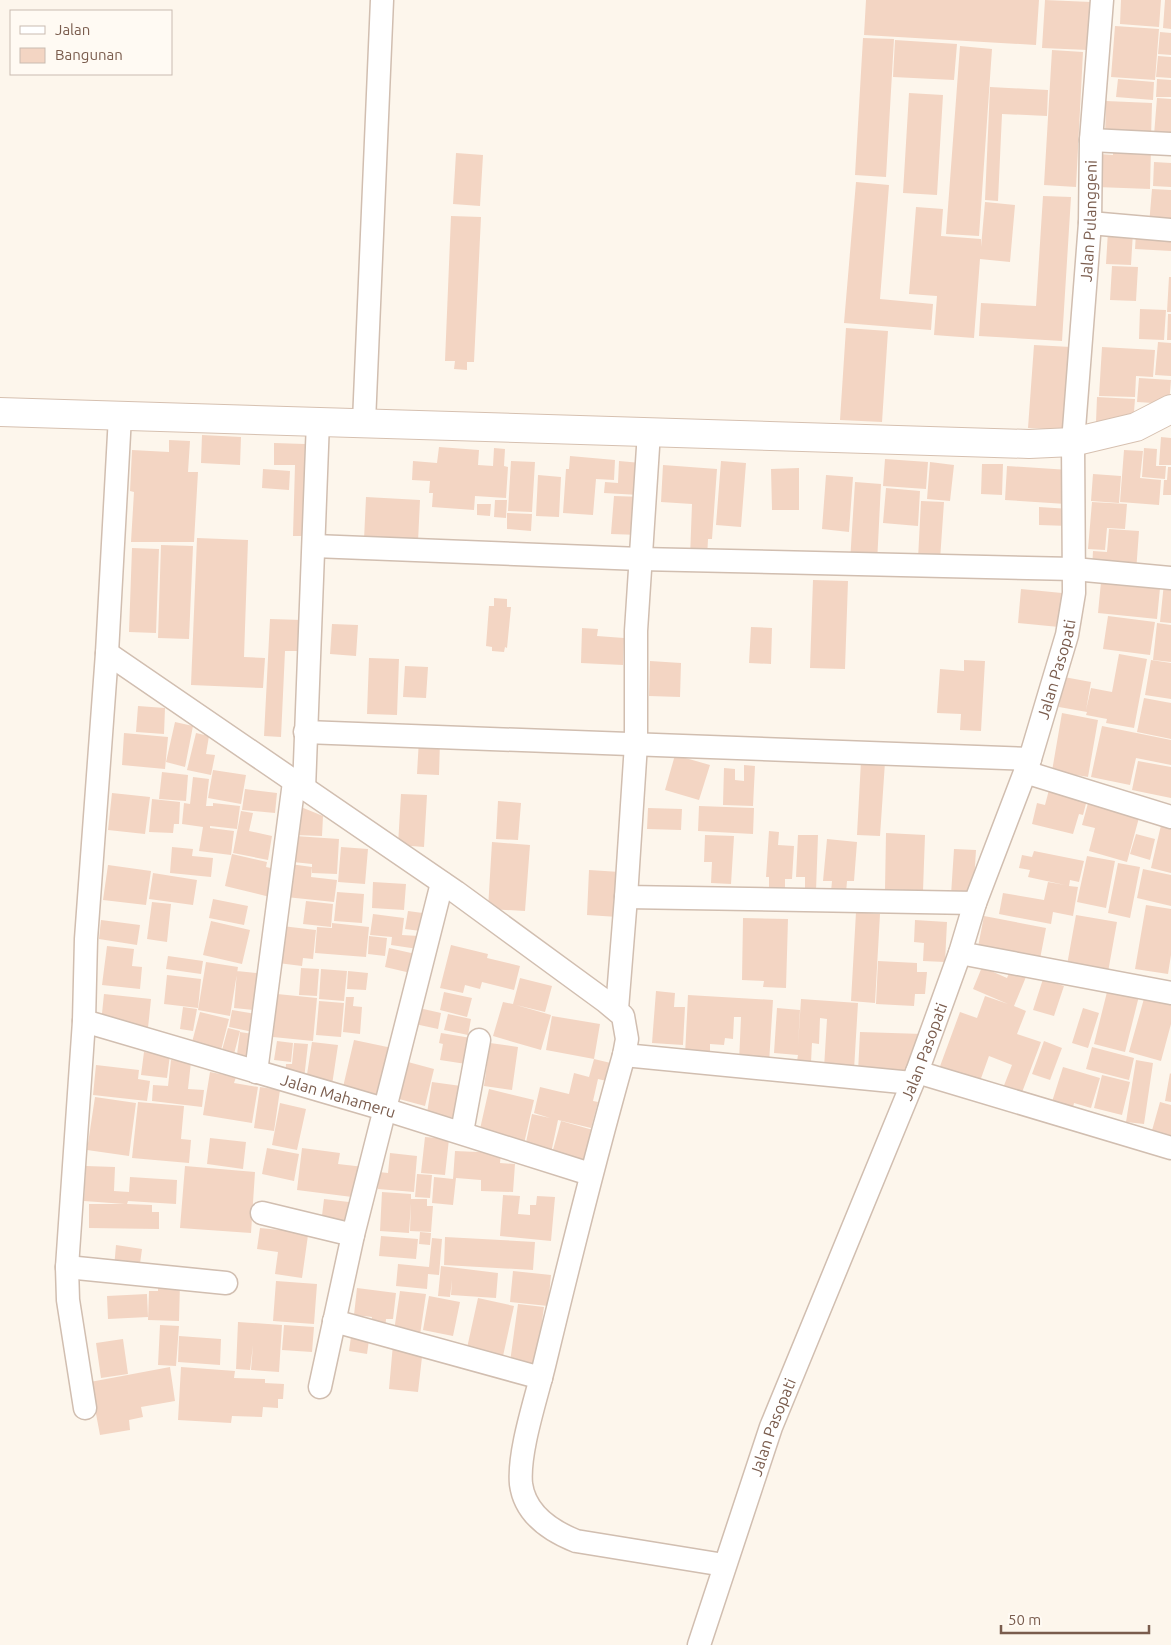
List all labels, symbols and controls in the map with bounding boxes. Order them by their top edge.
legend [10,10,172,75]
text: Jalan [55,21,90,38]
text: Bangunan [55,46,123,63]
street label: Jalan Pulanggeni [1076,160,1100,282]
street label: Jalan Pasopati [1033,618,1078,721]
street label: Jalan Pasopati [897,1000,950,1103]
street label: Jalan Mahameru [279,1070,398,1121]
street label: Jalan Pasopati [746,1375,799,1478]
scale bar [1001,1602,1148,1634]
text: 50 m [1008,1611,1041,1628]

